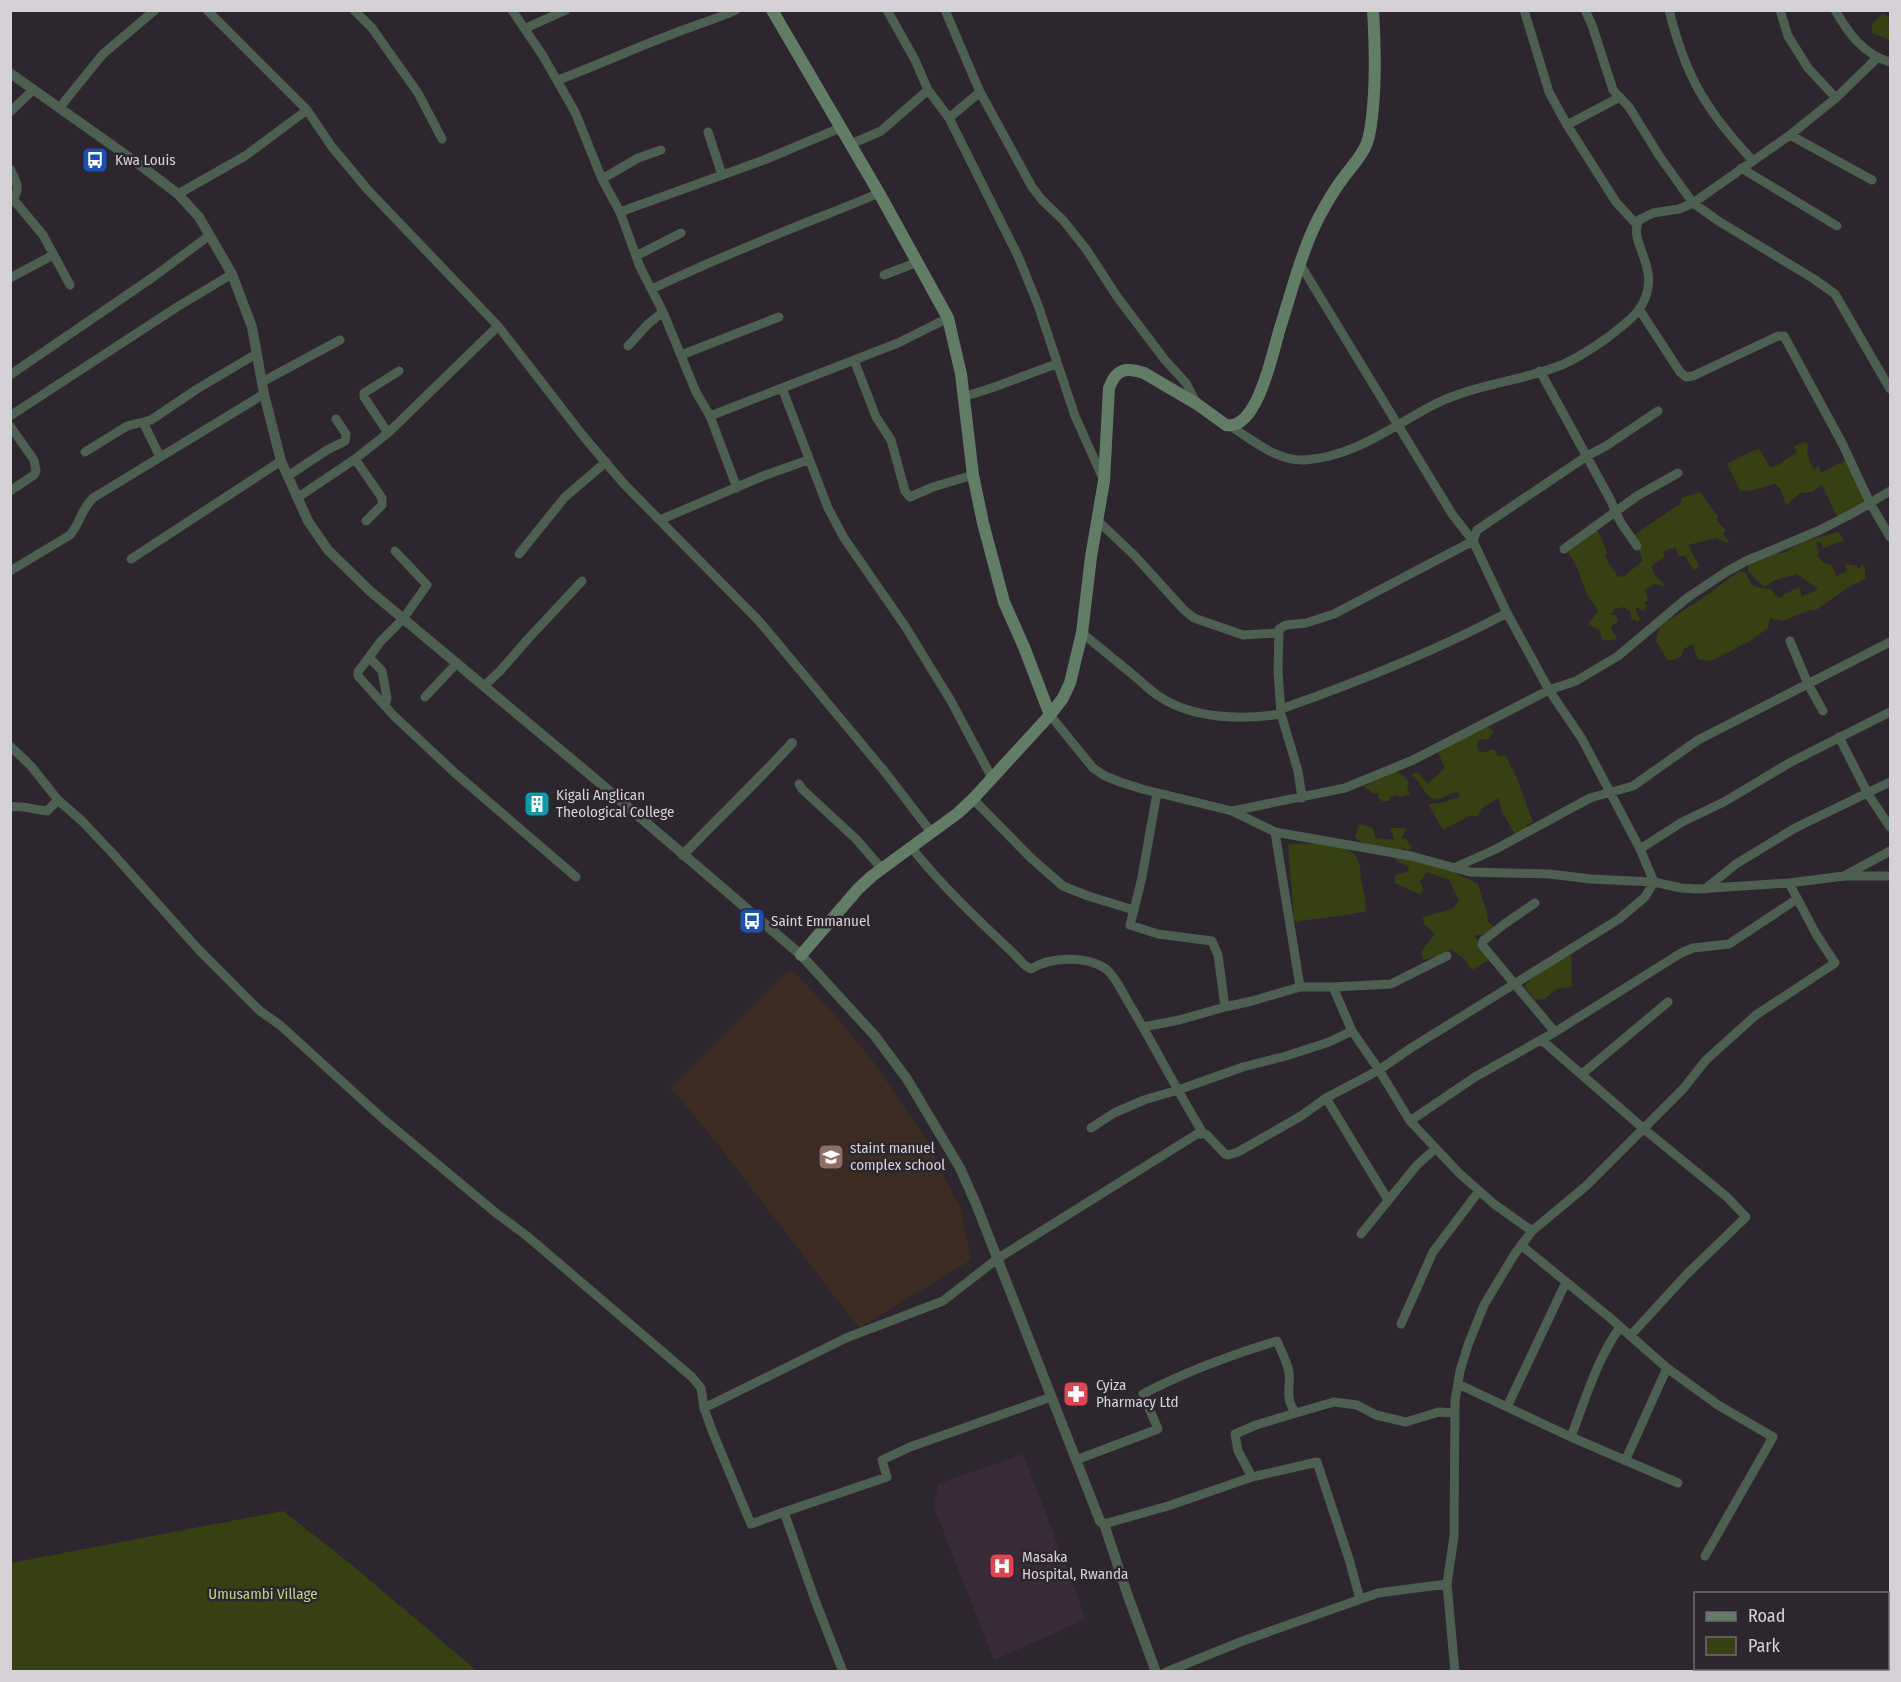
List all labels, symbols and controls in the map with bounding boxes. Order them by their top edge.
bus stop icon: Kwa Louis [80,145,110,175]
place label: Kwa Louis [115,151,176,169]
place label: Kigali Anglican Theological College [556,786,674,821]
building icon: Kigali Anglican Theological College [522,789,552,819]
bus stop icon: Saint Emmanuel [737,906,767,936]
place label: Saint Emmanuel [771,912,870,930]
place label: staint manuel complex school [850,1139,945,1174]
school or university icon: staint manuel complex school [816,1142,846,1172]
place label: Cyiza Pharmacy Ltd [1096,1376,1179,1411]
pharmacy icon: Cyiza Pharmacy Ltd [1061,1379,1091,1409]
place label: Masaka Hospital, Rwanda [1022,1548,1128,1583]
hospital icon: Masaka Hospital, Rwanda [987,1551,1017,1581]
park label: Umusambi Village [208,1585,318,1603]
legend [1694,1592,1889,1670]
text: Road [1748,1605,1785,1627]
text: Park [1748,1635,1781,1657]

